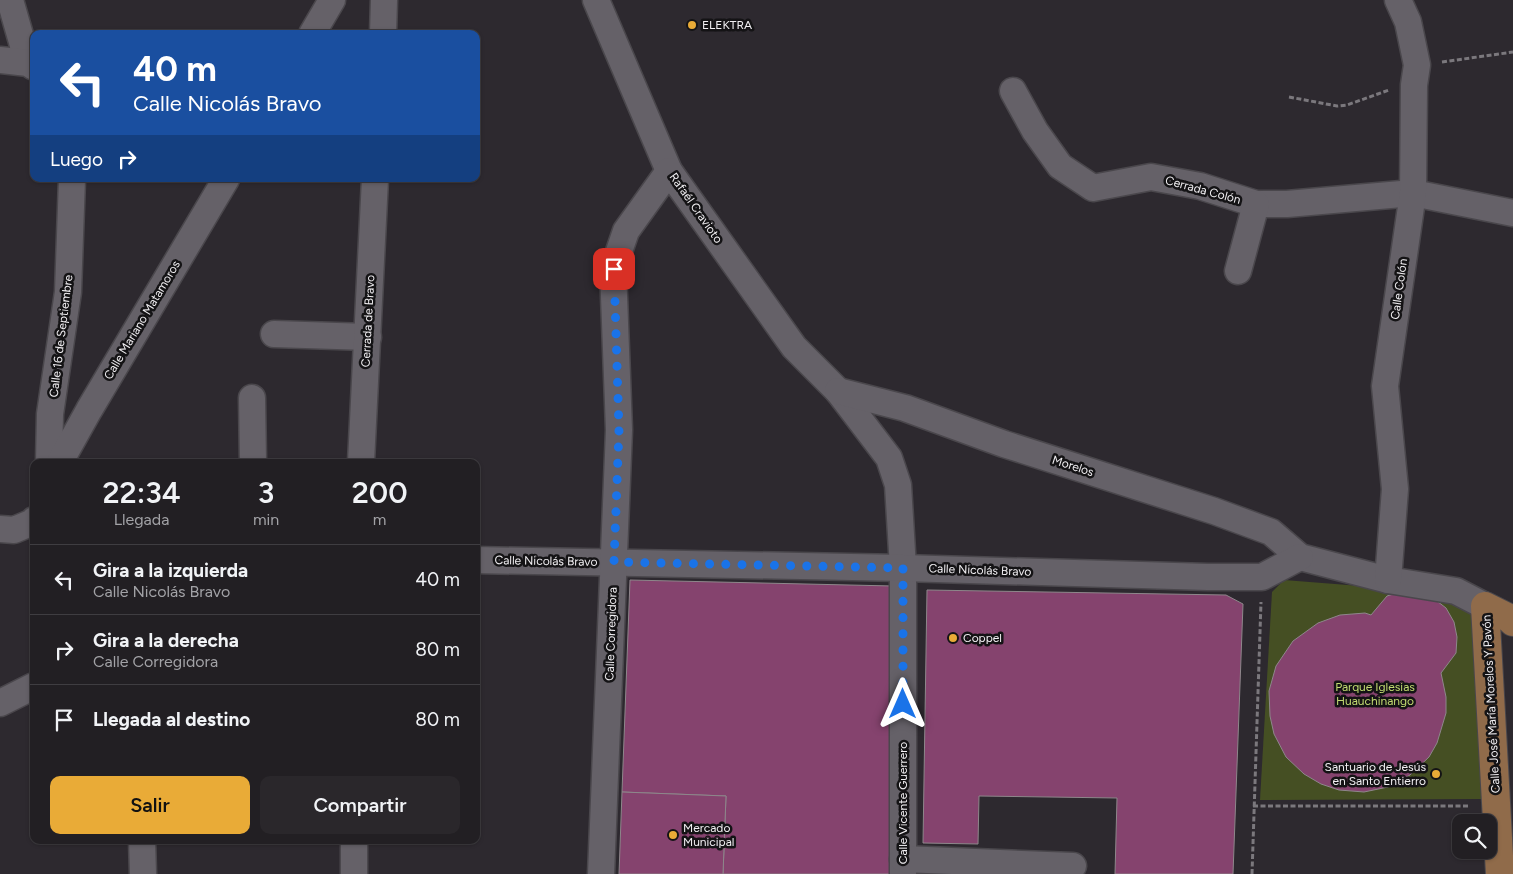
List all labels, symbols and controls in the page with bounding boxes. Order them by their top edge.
place label: ELEKTRA [702,18,752,32]
marker: ELEKTRA [686,19,698,31]
text: 40 m [133,48,217,90]
icon: left [50,50,115,115]
text: Calle Nicolás Bravo [133,90,322,117]
icon: right [113,145,141,173]
text: Luego [50,148,103,171]
street label: Rafaél Cravioto [667,170,725,246]
street label: Cerrada Colón [1164,173,1243,207]
pin [593,248,635,290]
icon: arrive [600,255,628,283]
street label: Calle Colón [1388,257,1410,320]
street label: Calle Mariano Matamoros [101,258,183,382]
street label: Calle 16 de Septiembre [47,273,76,398]
street label: Cerrada de Bravo [359,274,377,368]
street label: Morelos [1050,453,1096,479]
text: 22:34 [102,474,181,511]
text: 3 [258,474,274,511]
text: 200 [352,474,408,511]
text: Llegada [114,510,169,529]
text: min [253,510,279,529]
text: m [373,510,386,529]
street label: Calle Nicolás Bravo [494,553,598,569]
text: Gira a la izquierda [93,559,248,582]
street label: Calle Nicolás Bravo [928,561,1032,579]
icon: left [50,566,78,594]
text: 40 m [415,568,460,591]
text: Calle Nicolás Bravo [93,582,230,601]
street label: Calle Corregidora [602,587,620,681]
street label: Calle José María Morelos Y Pavón [1479,614,1503,794]
text: Gira a la derecha [93,629,239,652]
place label: Coppel [963,631,1002,645]
marker: Coppel [947,632,959,644]
icon: right [50,636,78,664]
text: 80 m [415,638,460,661]
text: Calle Corregidora [93,652,218,671]
position arrow [876,677,928,729]
park label: Parque Iglesias Huauchinango [1335,680,1415,708]
icon: arrive [50,706,78,734]
text: Llegada al destino [93,708,250,731]
text: 80 m [415,708,460,731]
street label: Calle Vicente Guerrero [896,742,910,864]
place label: Santuario de Jesús en Santo Entierro [1325,760,1426,788]
marker: Santuario de Jesús en Santo Entierro [1430,768,1442,780]
button: Salir [50,776,250,834]
button: Compartir [260,776,460,834]
map controls [1452,814,1497,859]
button: search [1452,814,1497,859]
place label: Mercado Municipal [683,821,734,849]
marker: Mercado Municipal [667,829,679,841]

